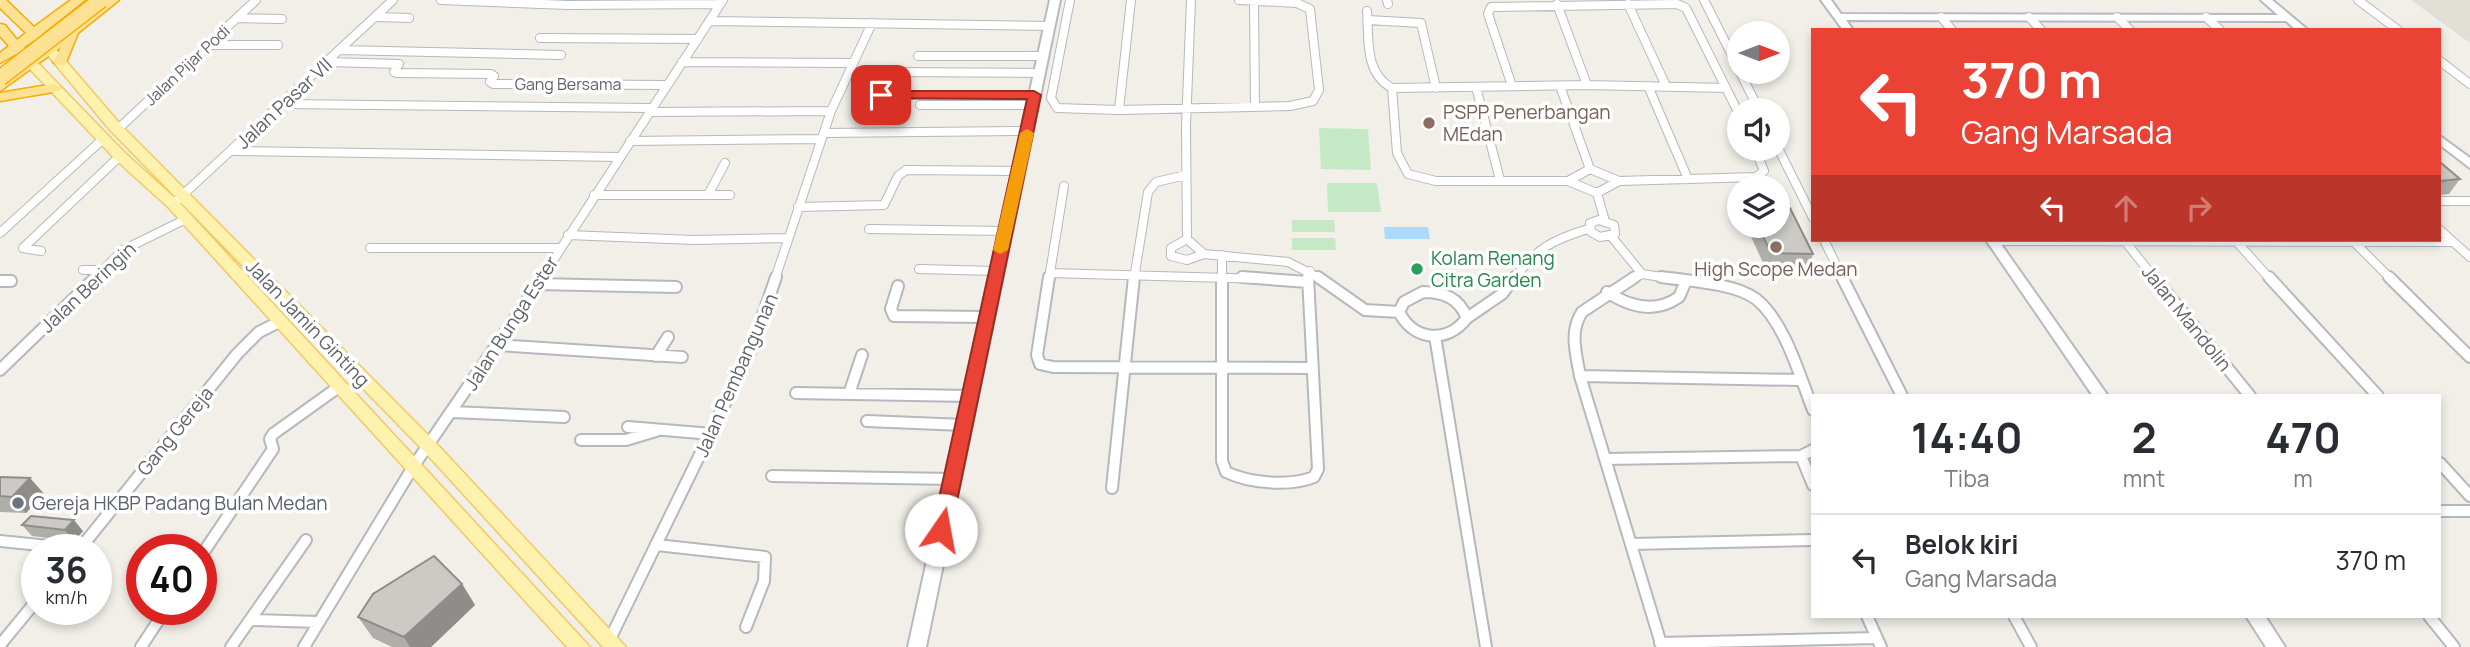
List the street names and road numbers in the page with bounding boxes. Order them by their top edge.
street label: Jalan Pijar Podi [140,20,234,110]
street label: Jalan Pasar VII [230,52,338,154]
street label: Gang Bersama [515,73,621,95]
street label: Jalan Beringin [35,236,141,338]
street label: Jalan Bunga Ester [458,251,564,395]
street label: Jalan Jamin Ginting [240,253,376,393]
street label: Jalan Mandolin [2136,259,2238,377]
street label: Jalan Pembangunan [688,289,784,461]
street label: Gang Gereja [131,381,219,481]

